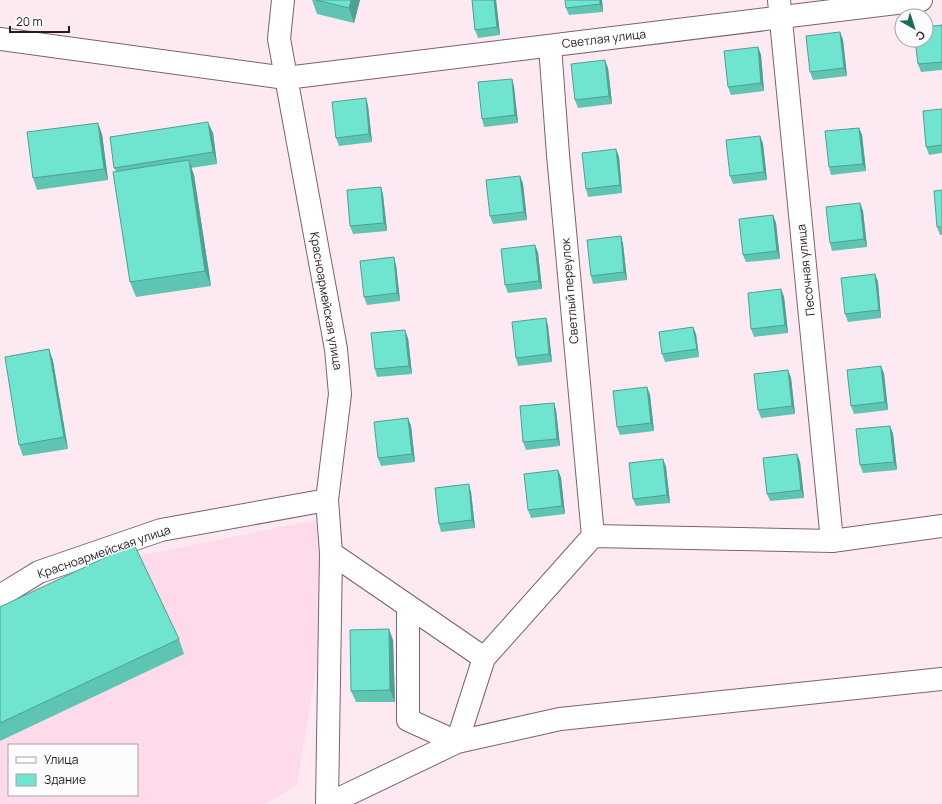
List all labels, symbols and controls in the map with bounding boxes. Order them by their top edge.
scale bar [10,8,69,34]
north arrow [894,8,934,48]
text: 20 m [16,13,43,30]
street label: Светлая улица [561,25,647,52]
text: С [913,28,928,45]
street label: Песочная улица [792,223,819,317]
street label: Красноармейская улица [306,231,347,371]
street label: Светлый переулок [556,236,583,345]
street label: Красноармейская улица [35,521,173,582]
legend [8,744,138,796]
text: Улица [44,751,78,768]
text: Здание [44,771,86,788]

